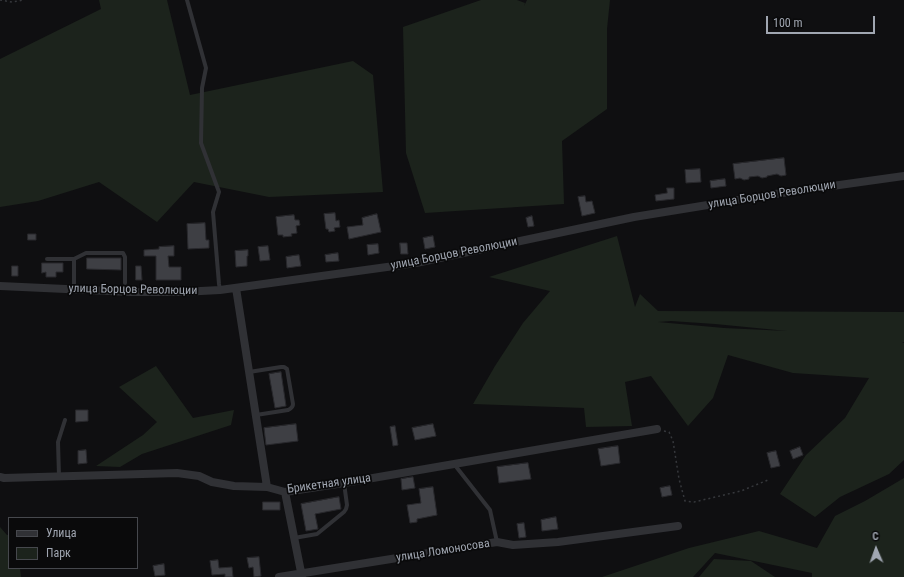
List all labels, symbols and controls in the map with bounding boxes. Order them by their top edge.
scale bar [768,8,877,34]
text: 100 m [773,16,803,30]
street label: улица Борцов Революции [707,178,837,212]
street label: улица Борцов Революции [389,235,519,273]
street label: улица Борцов Революции [69,282,197,298]
street label: Брикетная улица [286,471,372,497]
legend [8,517,138,569]
text: Улица [46,526,76,540]
north arrow [856,529,896,569]
text: С [872,530,879,543]
street label: улица Ломоносова [395,537,491,565]
text: Парк [46,546,71,560]

